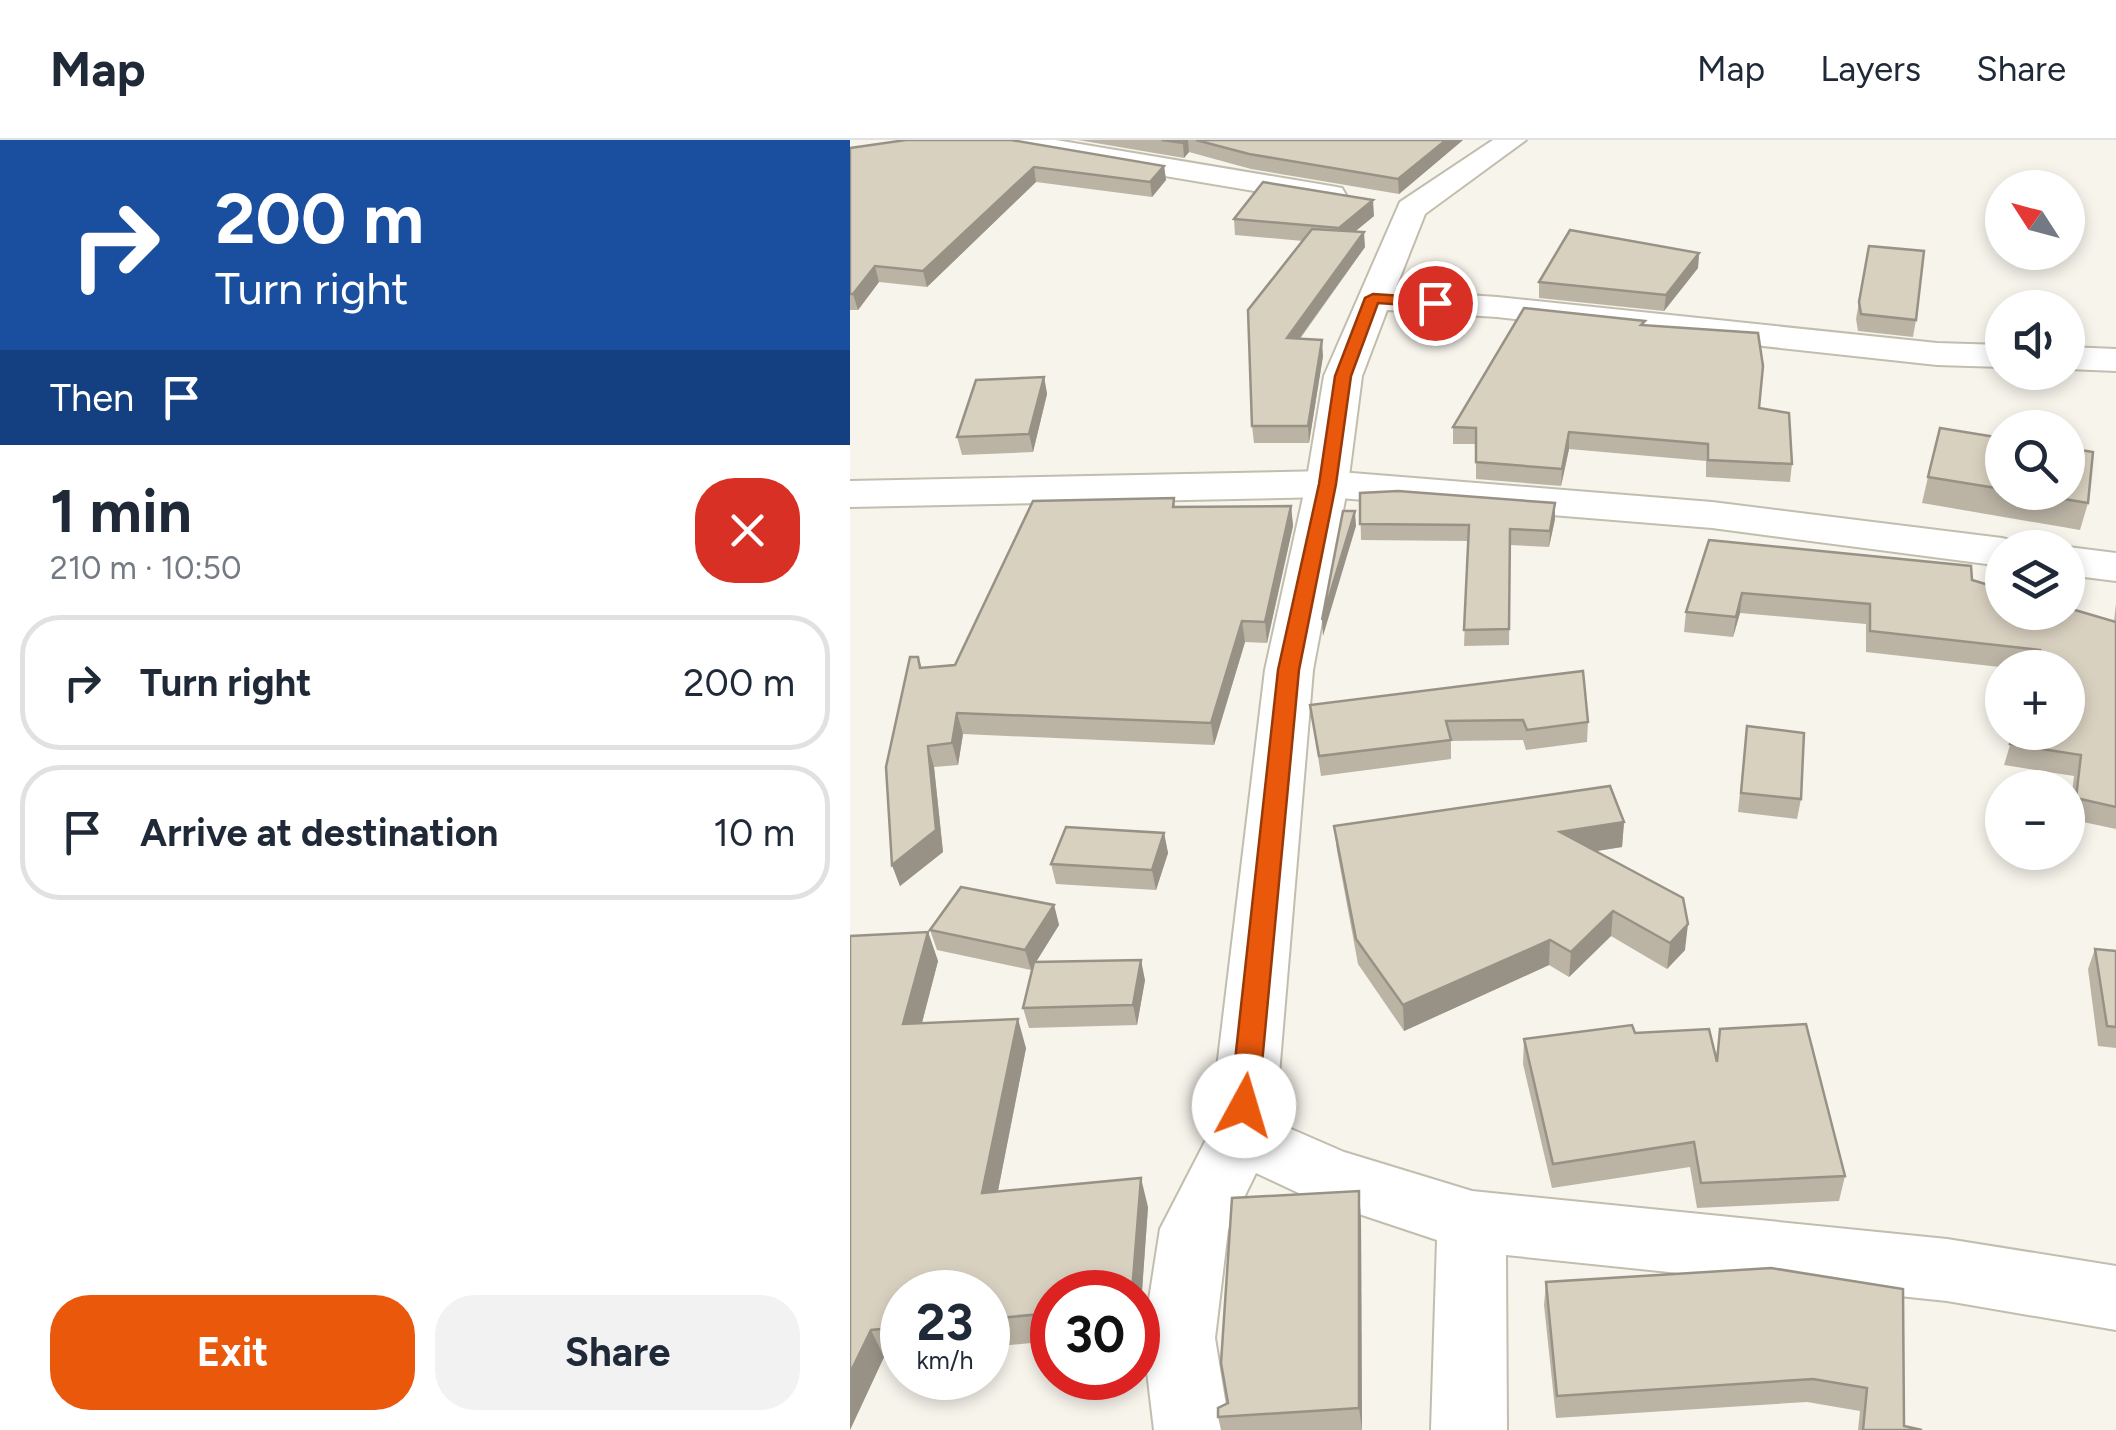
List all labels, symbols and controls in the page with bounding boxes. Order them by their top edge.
text: Map [50,40,146,98]
text: Map [1697,48,1765,90]
text: Layers [1820,48,1921,90]
text: Share [1976,48,2066,90]
north arrow [1985,170,2085,270]
map controls [1985,170,2085,870]
text: 200 m [215,176,424,261]
icon: right [50,180,180,310]
text: Turn right [215,261,408,315]
pin [1393,261,1478,346]
icon: arrive [1408,276,1463,331]
button: sound [1985,290,2085,390]
icon: arrive [154,370,209,425]
text: Then [50,375,134,421]
button: search [1985,410,2085,510]
text: 1 min [50,475,192,547]
button: close [695,478,800,583]
button: layers [1985,530,2085,630]
text: 210 m · 10:50 [50,549,241,587]
button: + [1985,650,2085,750]
icon: right [55,655,110,710]
text: Turn right [140,660,312,706]
text: 200 m [683,660,795,706]
button: − [1985,770,2085,870]
icon: arrive [55,805,110,860]
text: Arrive at destination [140,810,498,856]
text: 10 m [713,810,795,856]
position arrow [1192,1054,1296,1158]
speed limit sign: 30 [1030,1270,1160,1400]
text: 23 [917,1292,973,1353]
button: Exit [50,1295,415,1410]
button: Share [435,1295,800,1410]
text: km/h [916,1345,974,1375]

